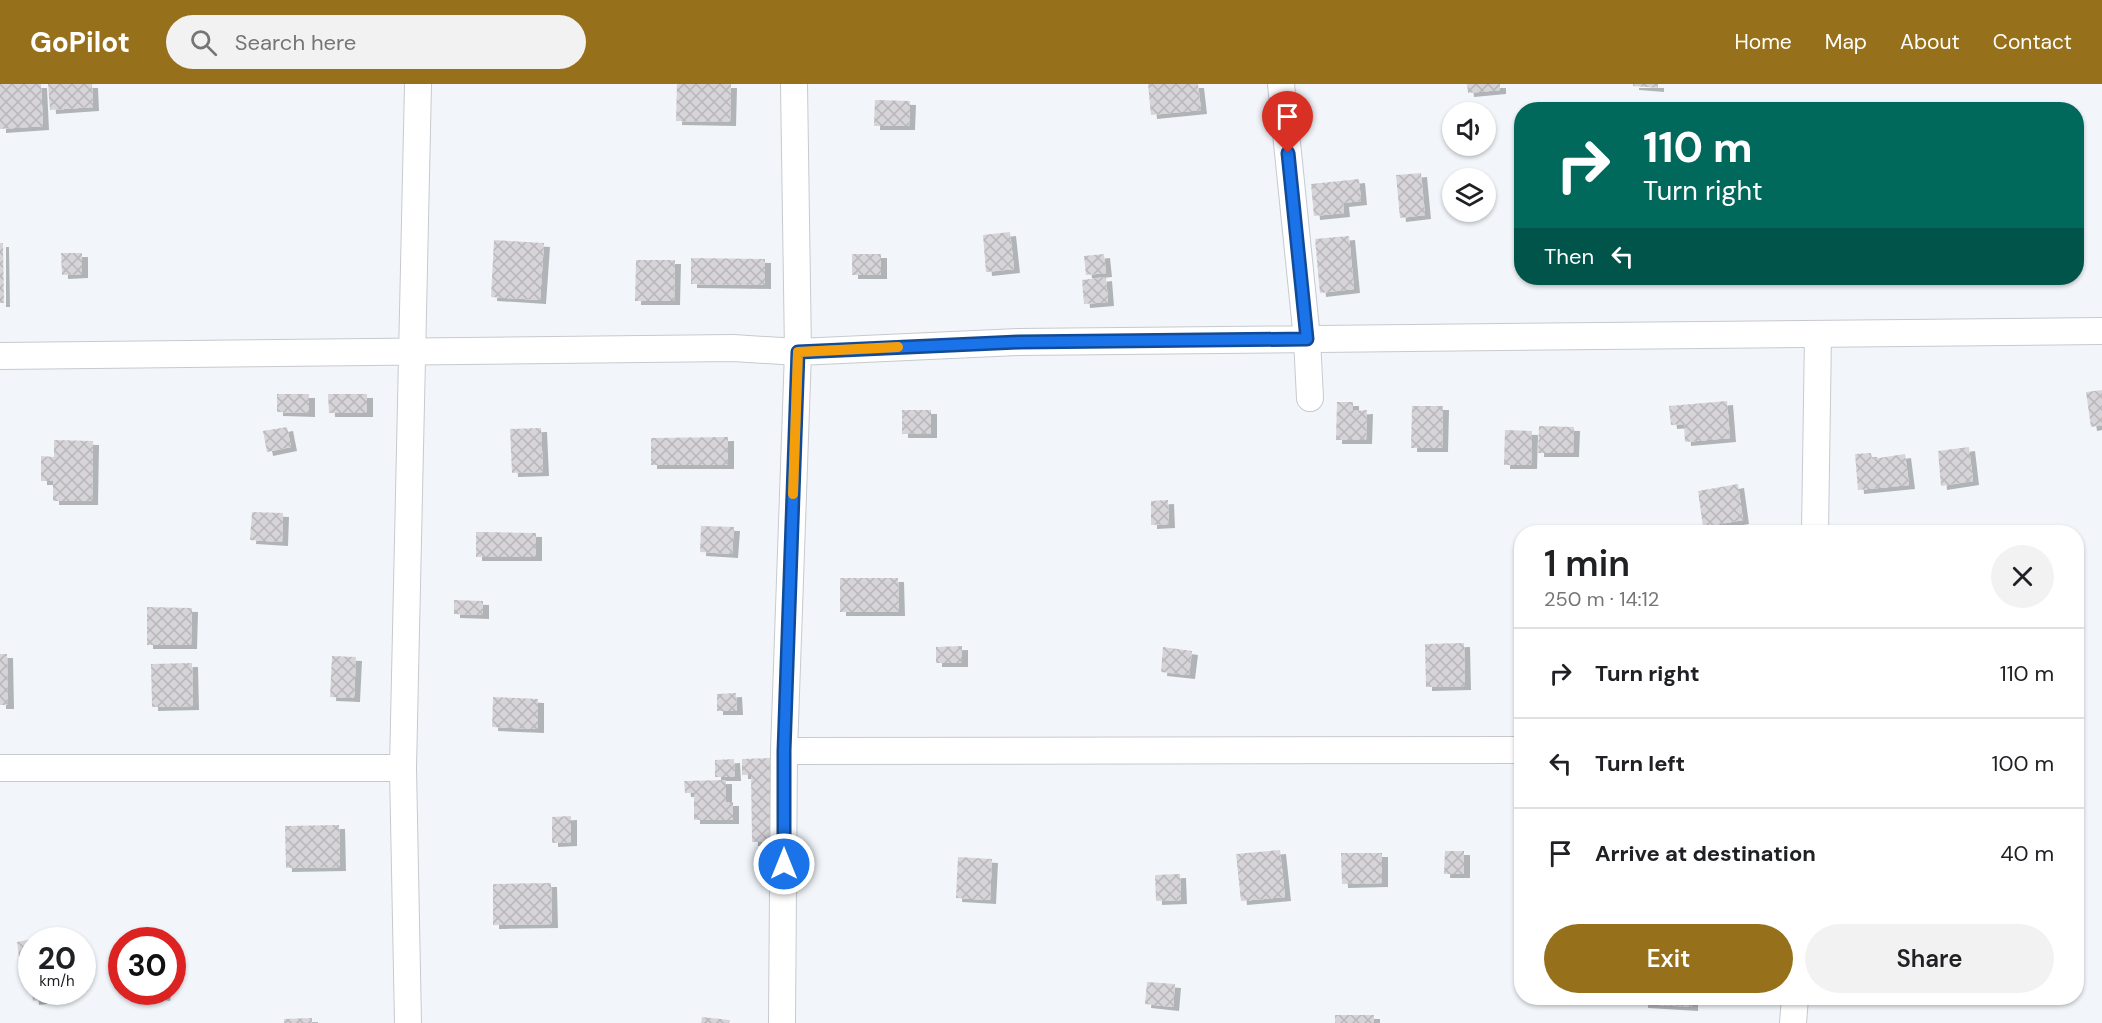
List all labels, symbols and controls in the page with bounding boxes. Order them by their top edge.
search box [166,15,586,69]
text: GoPilot [30,24,130,61]
icon: search [187,26,220,59]
text: Search here [235,28,356,57]
text: Home [1734,28,1792,56]
text: Map [1825,28,1867,56]
text: About [1900,28,1960,56]
text: Contact [1993,28,2072,56]
pin [1262,91,1313,153]
icon: arrive [1271,100,1304,133]
map controls [1442,102,1496,222]
button: sound [1442,102,1496,156]
text: 110 m [1643,120,1753,175]
icon: right [1544,126,1622,204]
button: layers [1442,168,1496,222]
text: Turn right [1643,173,1763,208]
icon: left [1606,240,1639,273]
text: Then [1544,242,1594,271]
text: 1 min [1544,540,1630,587]
button: close [1991,545,2054,608]
text: 250 m · 14:12 [1544,586,1659,612]
icon: right [1544,657,1577,690]
text: Turn right [1595,659,1700,688]
text: 110 m [2000,659,2054,688]
icon: left [1544,747,1577,780]
text: Turn left [1595,749,1685,778]
text: 100 m [1992,749,2054,778]
position arrow [752,832,816,896]
icon: arrive [1544,837,1577,870]
text: Arrive at destination [1595,839,1816,868]
text: 40 m [2000,839,2054,868]
button: Exit [1544,924,1793,993]
button: Share [1805,924,2054,993]
speed limit sign: 30 [108,927,186,1005]
text: 20 [38,939,76,978]
text: km/h [39,971,75,991]

